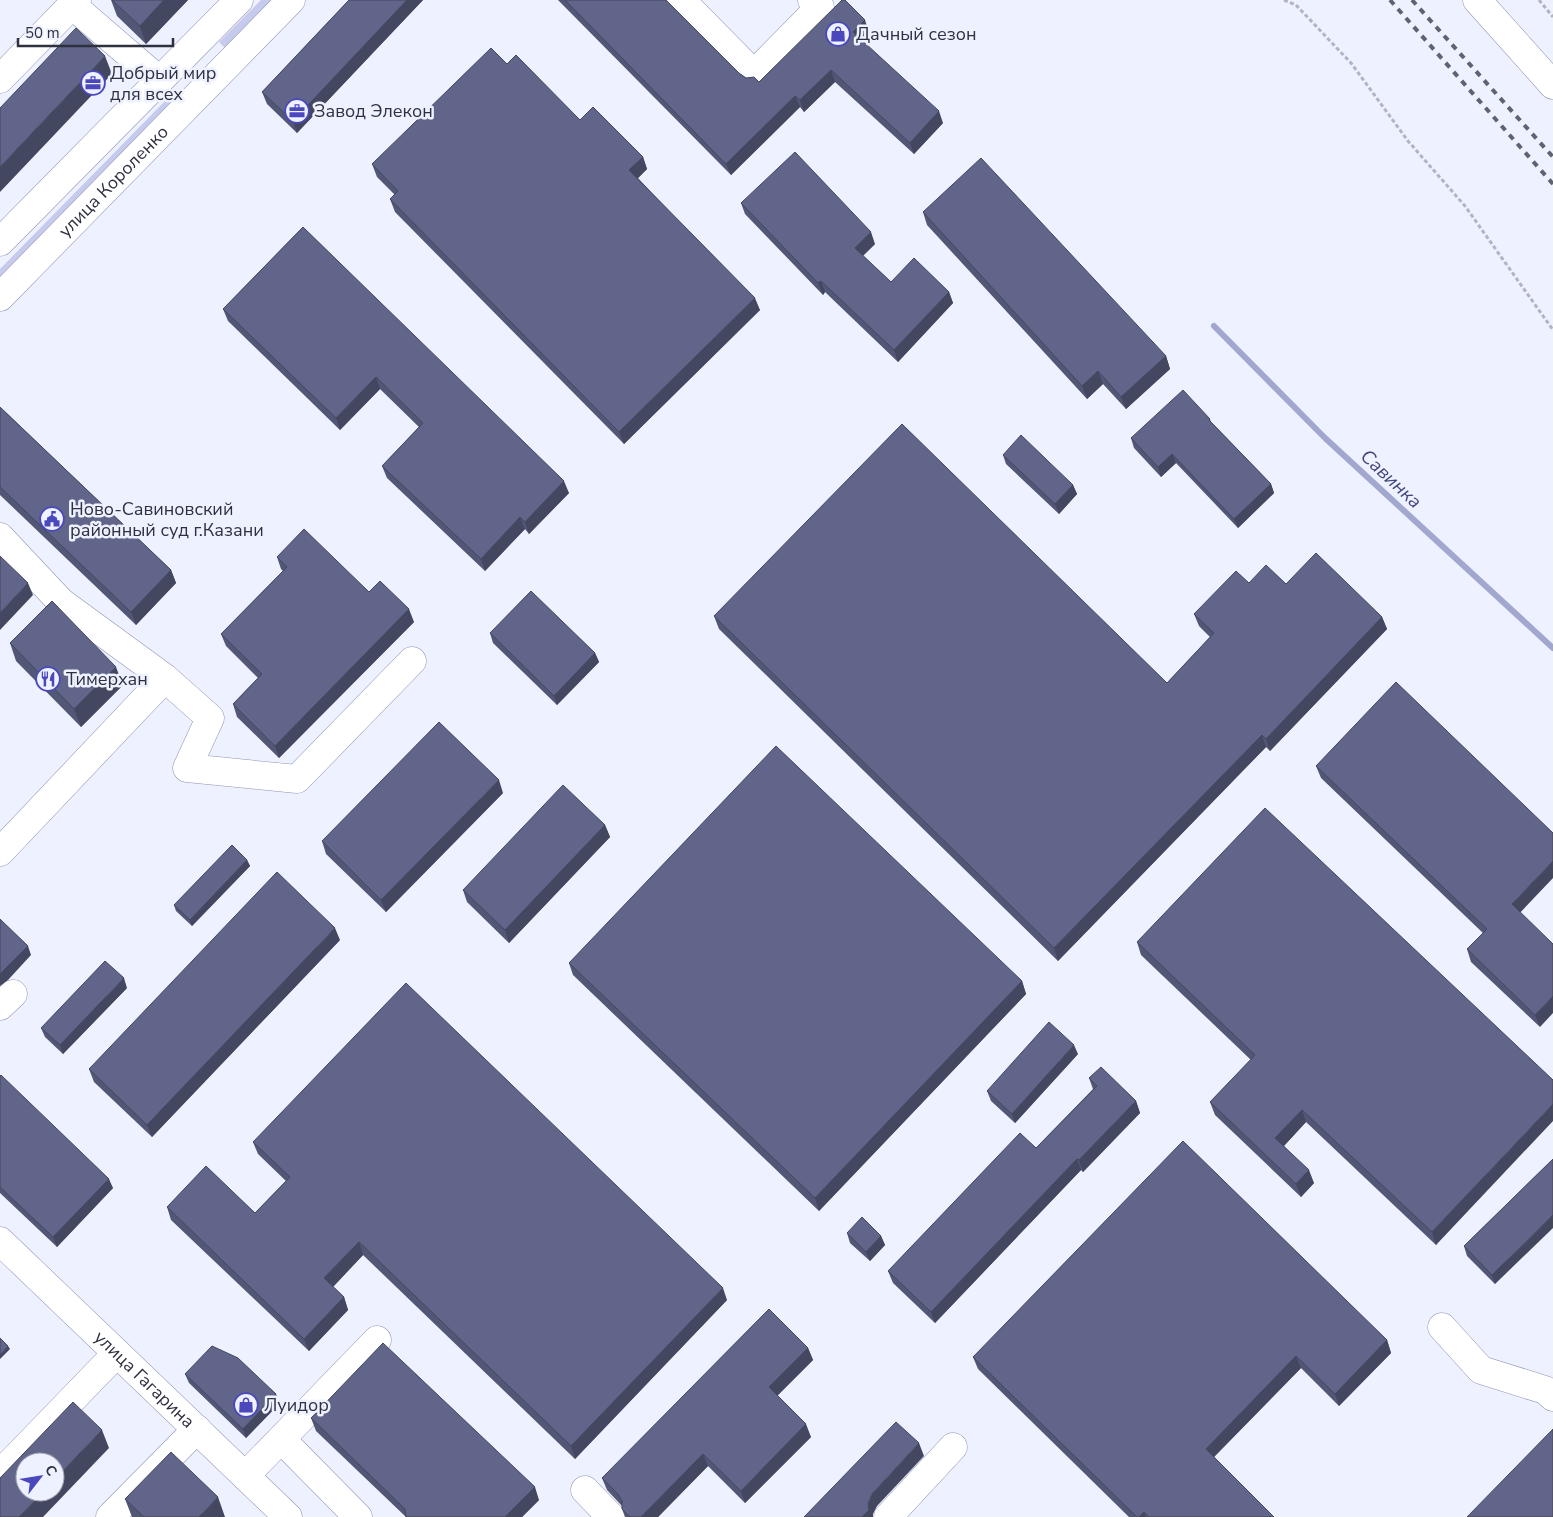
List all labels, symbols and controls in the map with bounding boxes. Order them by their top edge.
scale bar [18,15,172,47]
shop icon: Дачный сезон [825,21,851,47]
place label: Дачный сезон [856,22,976,46]
text: 50 m [25,23,60,43]
place label: Добрый мир для всех [110,61,216,106]
office icon: Добрый мир для всех [80,70,106,96]
office icon: Завод Элекон [284,98,310,124]
place label: Завод Элекон [314,99,433,123]
street label: улица Короленко [53,120,174,242]
water label: Савинка [1354,444,1428,514]
place label: Ново-Савиновский районный суд г.Казани [70,497,264,542]
public building icon: Ново-Савиновский районный суд г.Казани [39,506,65,532]
restaurant icon: Тимерхан [35,666,61,692]
place label: Тимерхан [66,667,148,691]
street label: улица Гагарина [89,1325,200,1433]
shop icon: Луидор [233,1392,259,1418]
place label: Луидор [264,1393,329,1417]
north arrow [15,1452,65,1502]
text: С [40,1462,62,1480]

